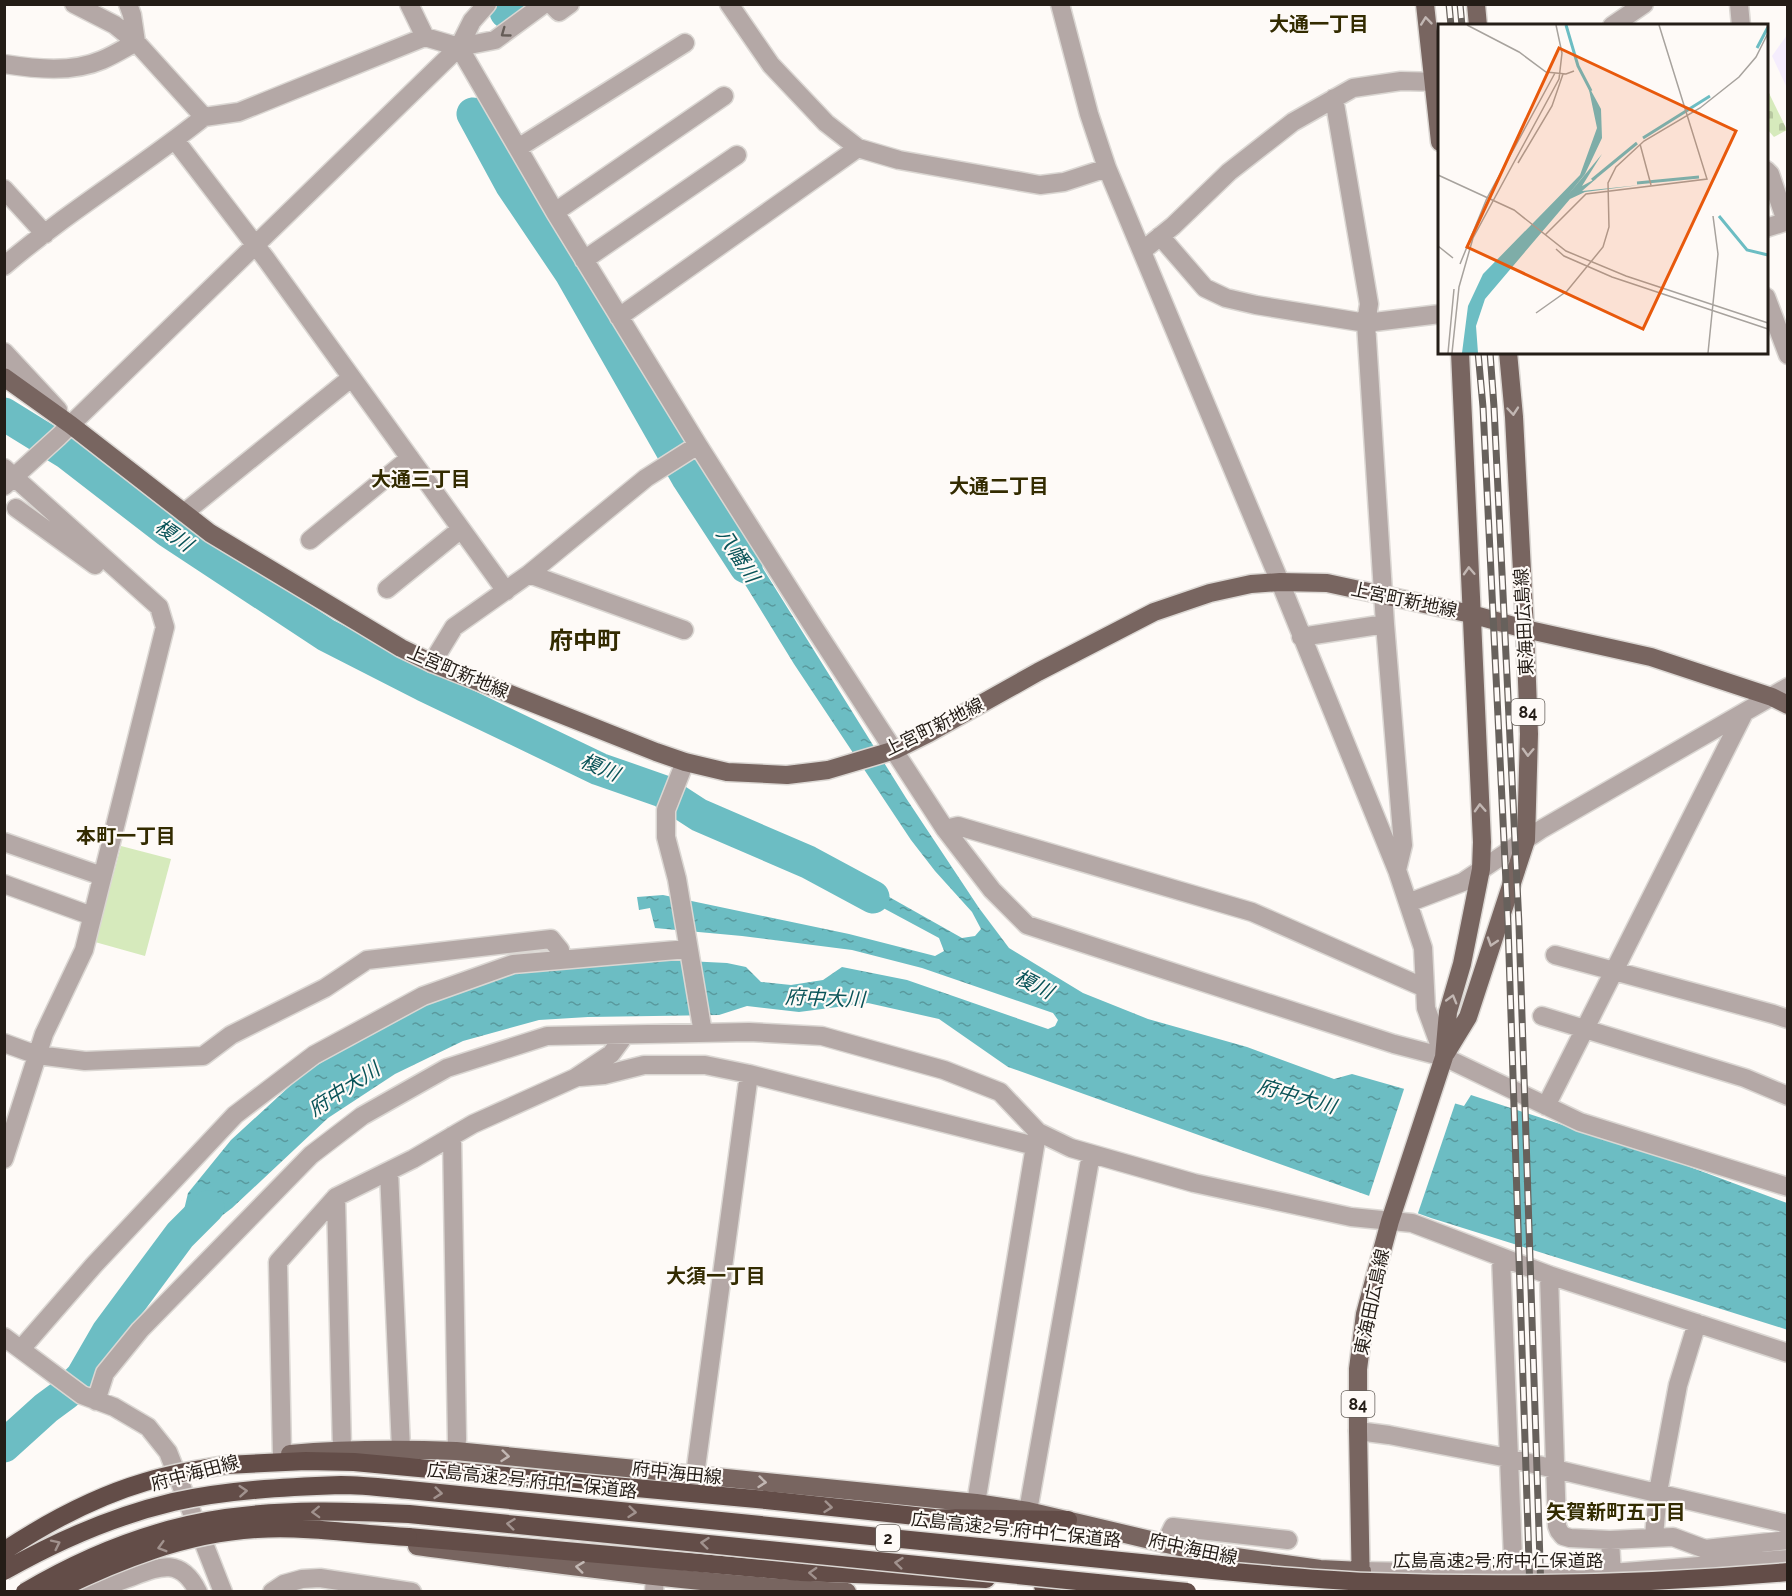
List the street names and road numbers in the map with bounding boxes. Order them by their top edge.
street label: 東海田広島線 [1510,568,1537,677]
street label: 上宮町新地線 [1349,578,1459,621]
street label: 上宮町新地線 [404,641,512,702]
street label: 上宮町新地線 [881,693,987,760]
road number: 84 [1512,699,1544,725]
street label: 東海田広島線 [1350,1247,1393,1357]
road number: 84 [1342,1391,1374,1417]
street label: 府中海田線 [149,1451,241,1494]
street label: 府中海田線 [631,1457,723,1488]
street label: 広島高速2号;府中仁保道路 [426,1459,638,1502]
street label: 広島高速2号;府中仁保道路 [910,1508,1122,1551]
road number: 2 [876,1525,900,1551]
street label: 府中海田線 [1147,1529,1239,1568]
street label: 広島高速2号;府中仁保道路 [1392,1550,1604,1571]

